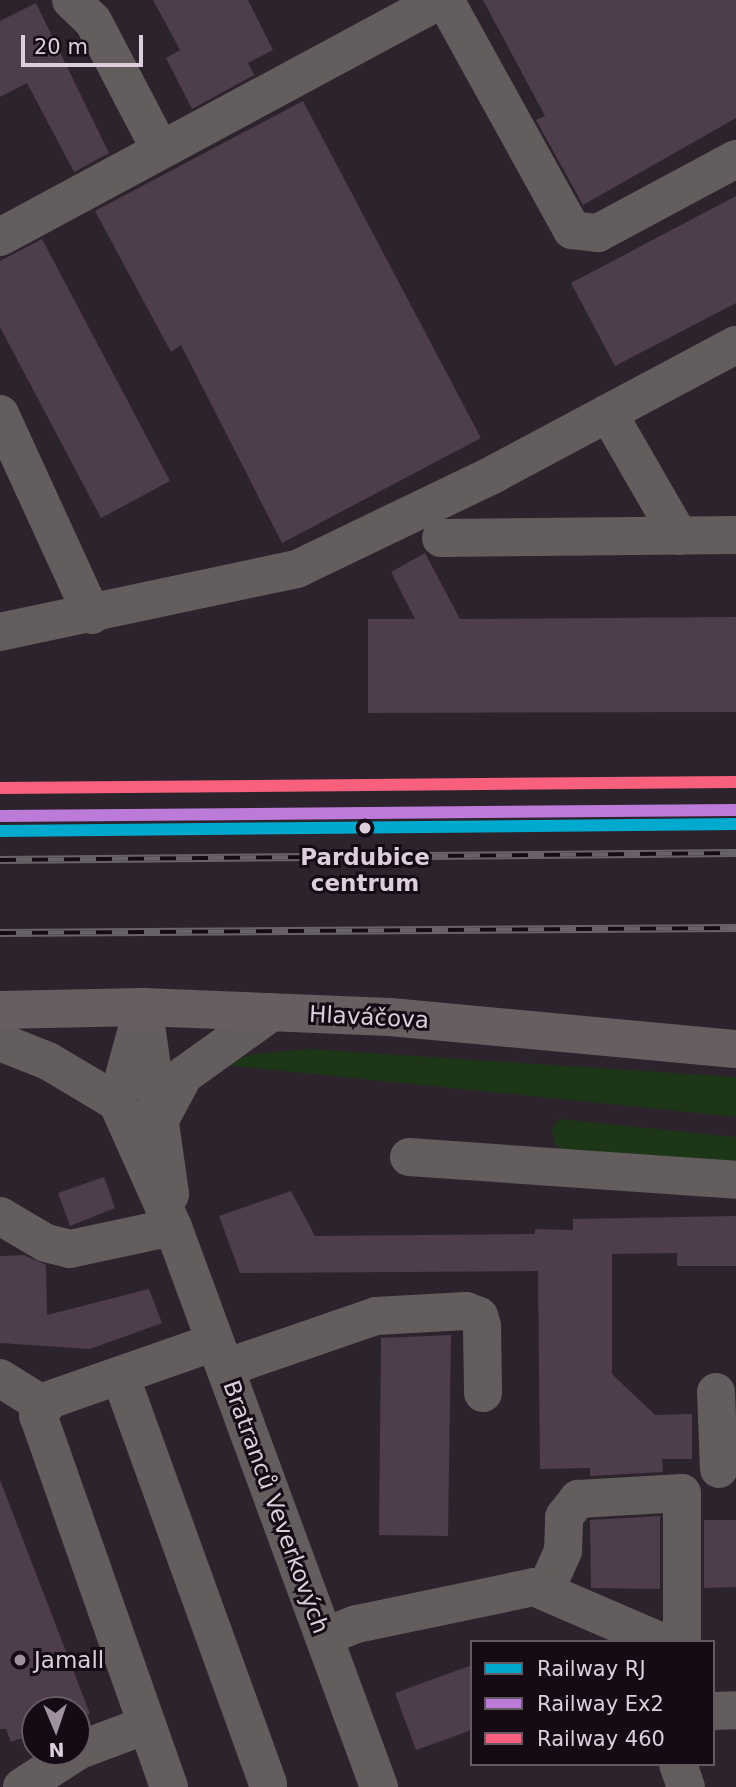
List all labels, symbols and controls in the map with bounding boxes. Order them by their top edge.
scale bar [24,21,147,65]
text: 20 m [34,35,88,59]
marker: Pardubice centrum [353,816,377,840]
place label: Pardubice centrum [300,843,430,897]
street label: Hlaváčova [308,1000,430,1034]
street label: Bratranců Veverkových [217,1377,335,1637]
legend [470,1640,715,1766]
place label: Jamall [34,1646,104,1674]
marker: Jamall [12,1652,28,1668]
text: Railway RJ [537,1657,646,1681]
text: Railway Ex2 [537,1692,664,1716]
north arrow [21,1696,91,1766]
text: Railway 460 [537,1727,665,1751]
text: N [48,1739,65,1761]

